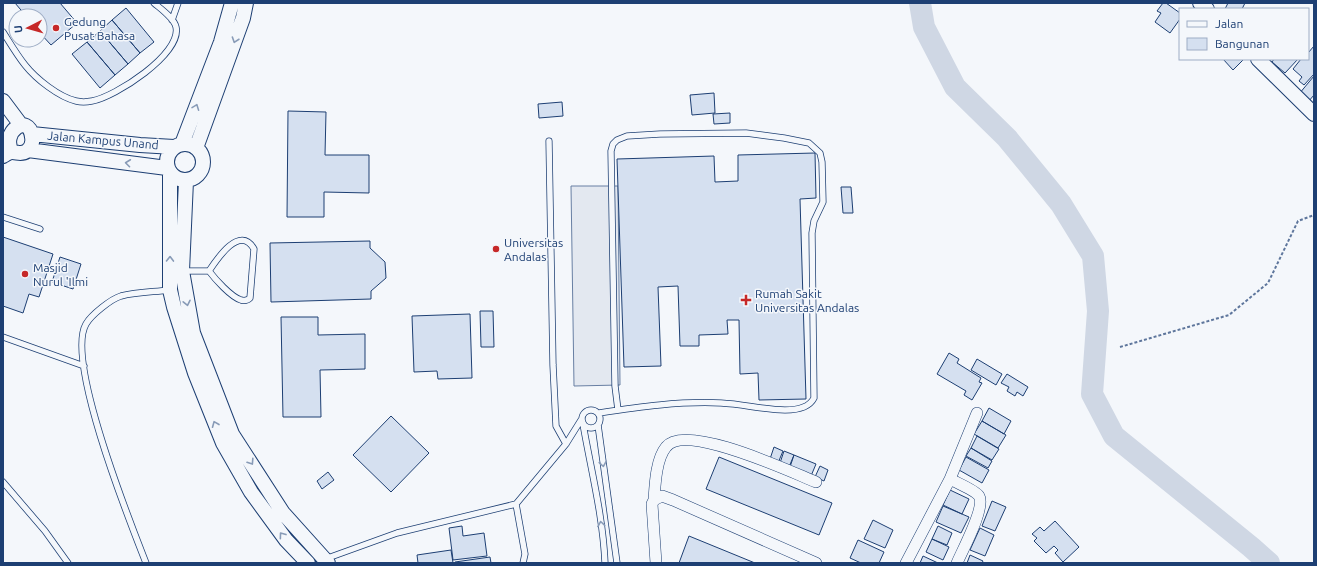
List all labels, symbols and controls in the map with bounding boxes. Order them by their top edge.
north arrow [8,8,48,48]
legend [1179,8,1309,60]
place label: Gedung Pusat Bahasa [64,15,135,42]
text: Jalan [1215,17,1243,30]
marker: Gedung Pusat Bahasa [51,23,61,33]
text: U [12,25,24,34]
one-way arrow [231,37,240,44]
text: Bangunan [1215,37,1269,50]
one-way arrow [191,104,199,111]
street label: Jalan Kampus Unand [47,129,159,151]
one-way arrow [125,159,131,168]
place label: Universitas Andalas [504,236,563,263]
marker: Universitas Andalas [491,244,501,254]
one-way arrow [166,256,174,262]
place label: Masjid Nurul 'Ilmi [33,261,88,288]
marker: Masjid Nurul 'Ilmi [20,269,30,279]
place label: Rumah Sakit Universitas Andalas [755,287,859,314]
marker: Rumah Sakit Universitas Andalas [740,294,752,306]
one-way arrow [183,300,191,306]
one-way arrow [212,420,220,428]
one-way arrow [246,458,253,465]
one-way arrow [598,461,607,467]
one-way arrow [597,521,606,527]
one-way arrow [280,532,287,539]

